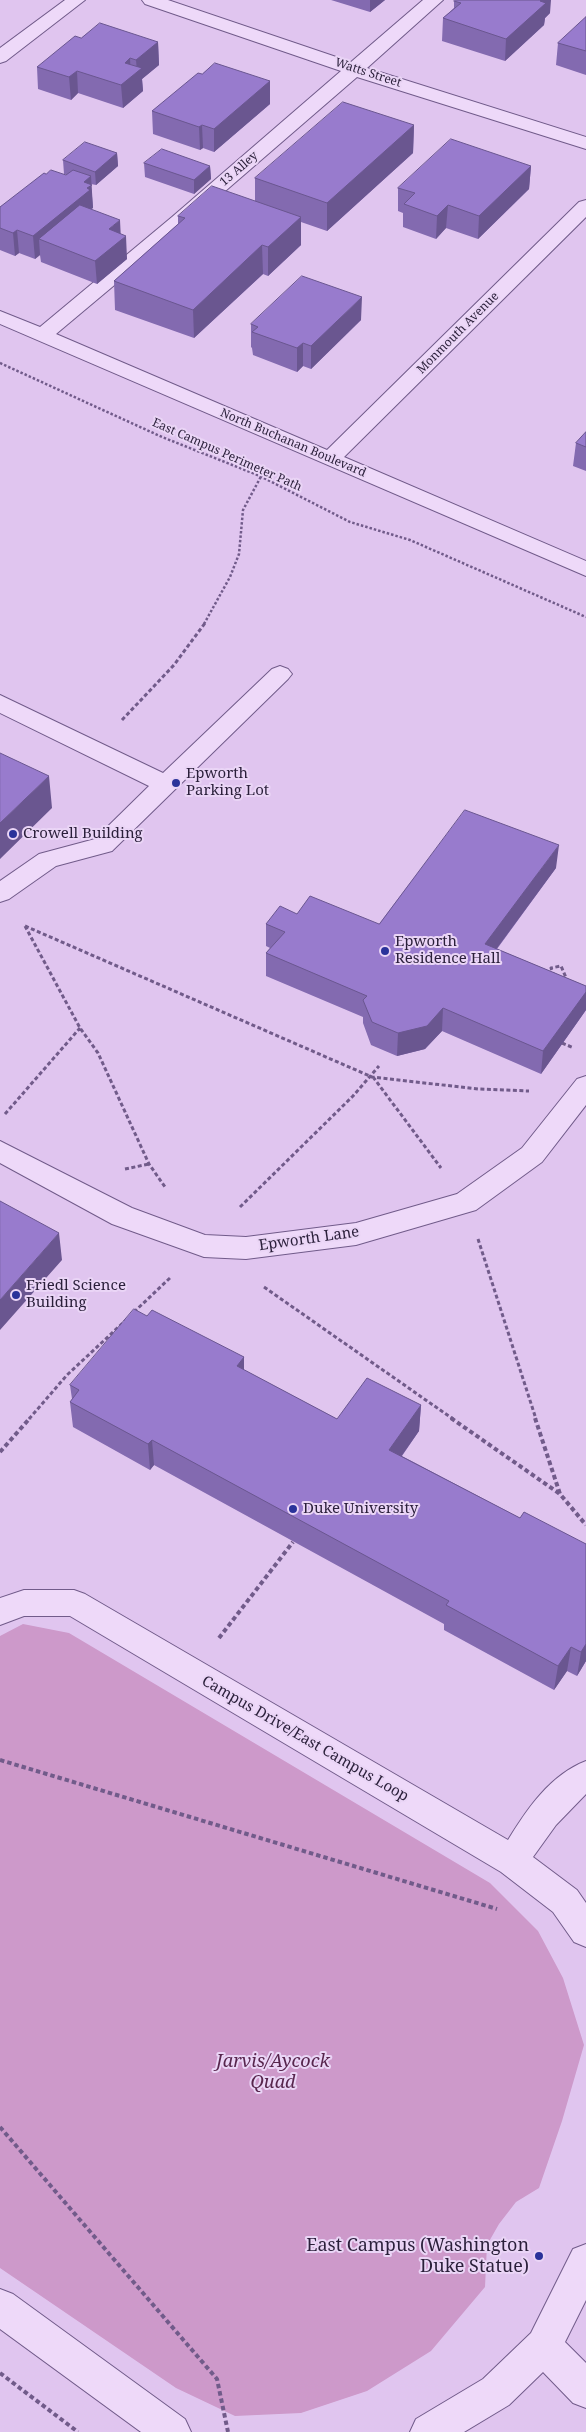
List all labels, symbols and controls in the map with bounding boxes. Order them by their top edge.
street label: Watts Street [333,56,403,90]
street label: 13 Alley [217,149,261,189]
street label: Monmouth Avenue [414,289,502,377]
street label: North Buchanan Boulevard [218,406,368,480]
street label: East Campus Perimeter Path [150,415,304,495]
place label: Epworth Parking Lot [186,765,269,800]
marker: Epworth Parking Lot [170,777,182,789]
place label: Crowell Building [23,825,143,843]
marker: Crowell Building [7,828,19,840]
place label: Epworth Residence Hall [395,933,500,968]
marker: Epworth Residence Hall [379,945,391,957]
street label: Epworth Lane [258,1223,360,1255]
place label: Friedl Science Building [26,1277,126,1312]
marker: Friedl Science Building [10,1289,22,1301]
place label: Duke University [303,1500,418,1518]
marker: Duke University [287,1503,299,1515]
street label: Campus Drive/East Campus Loop [198,1672,412,1806]
park label: Jarvis/Aycock Quad [216,2051,330,2094]
place label: East Campus (Washington Duke Statue) [306,2235,529,2278]
marker: East Campus (Washington Duke Statue) [533,2250,545,2262]

